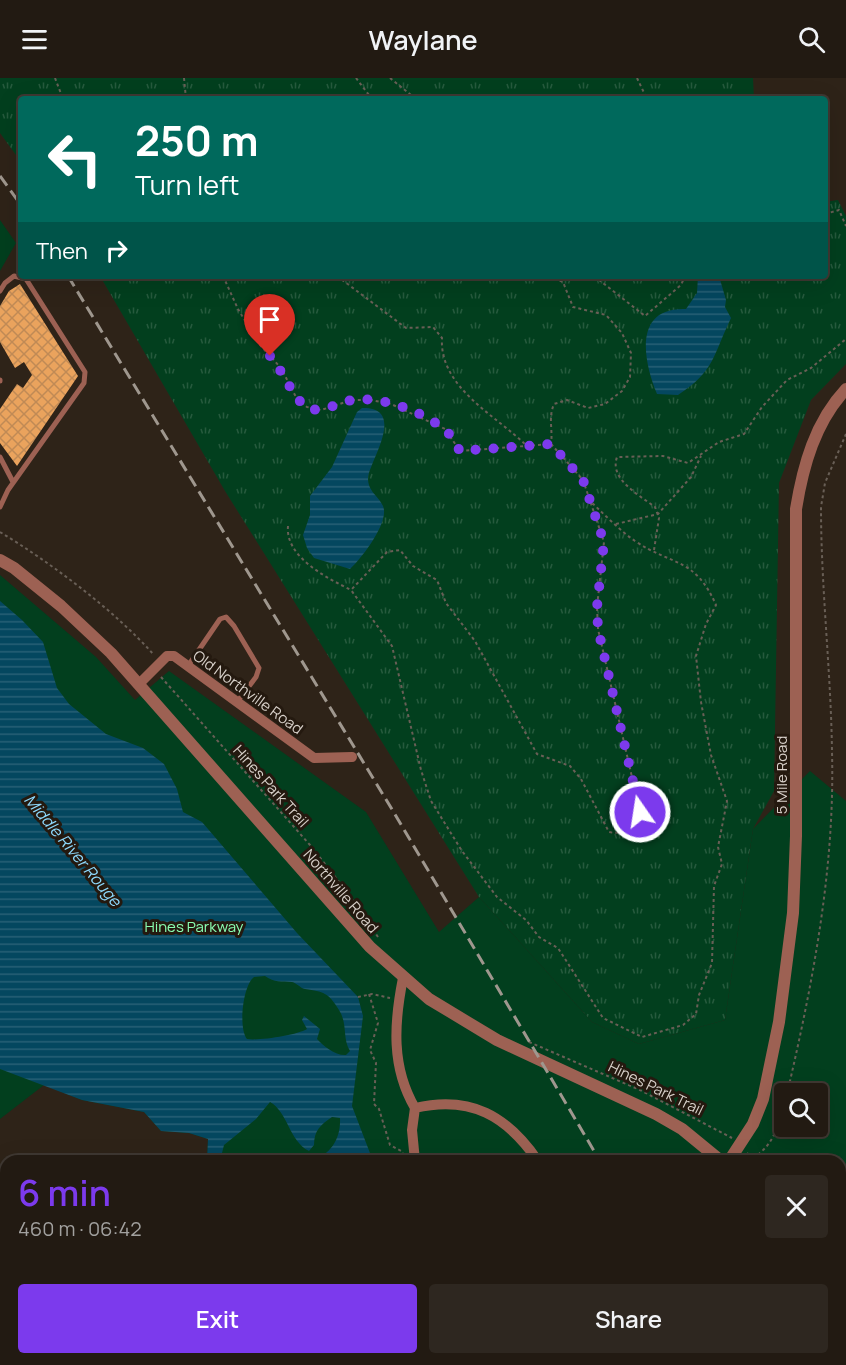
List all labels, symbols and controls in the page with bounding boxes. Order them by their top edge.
text: Waylane [368,21,478,58]
icon: menu [18,23,51,56]
icon: search [795,23,828,56]
text: 250 m [135,111,258,169]
icon: left [36,120,114,198]
text: Turn left [135,166,239,203]
icon: right [100,234,133,267]
text: Then [36,236,88,266]
pin [244,294,295,356]
icon: arrive [253,303,286,336]
street label: Old Northville Road [189,645,307,739]
street label: 5 Mile Road [771,736,792,814]
street label: Hines Park Trail [228,740,314,832]
position arrow [608,780,672,844]
water label: Middle River Rouge [19,789,128,912]
street label: Northville Road [299,845,383,937]
park label: Hines Parkway [144,916,244,937]
street label: Hines Park Trail [605,1056,707,1120]
map controls [774,1083,828,1137]
button: search [774,1083,828,1137]
text: 6 min [18,1168,111,1217]
button: close [765,1175,828,1238]
text: 460 m · 06:42 [18,1215,142,1242]
button: Exit [18,1284,417,1353]
button: Share [429,1284,828,1353]

